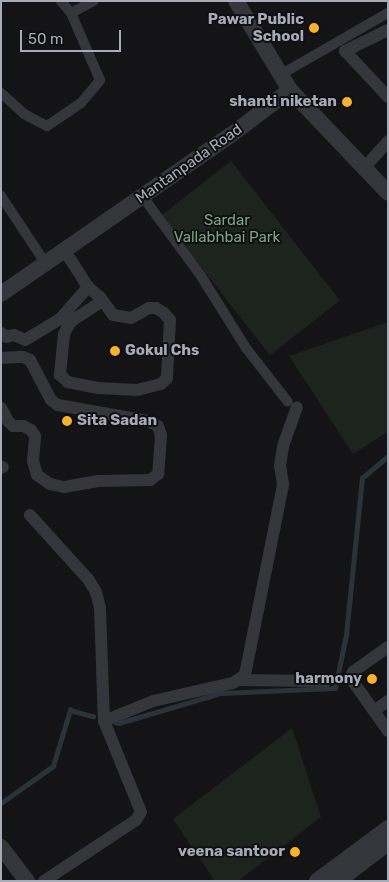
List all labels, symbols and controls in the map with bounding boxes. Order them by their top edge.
place label: Pawar Public School [207,10,304,45]
scale bar [22,20,124,52]
marker: Pawar Public School [308,22,320,34]
text: 50 m [28,30,63,48]
place label: shanti niketan [229,93,337,111]
marker: shanti niketan [341,96,353,108]
street label: Mantanpada Road [132,120,246,208]
park label: Sardar Vallabhbai Park [174,211,280,246]
place label: Gokul Chs [125,342,199,360]
marker: Gokul Chs [109,345,121,357]
place label: Sita Sadan [77,412,157,430]
marker: Sita Sadan [61,415,73,427]
place label: harmony [295,670,362,688]
marker: harmony [366,673,378,685]
place label: veena santoor [178,843,285,861]
marker: veena santoor [289,846,301,858]

